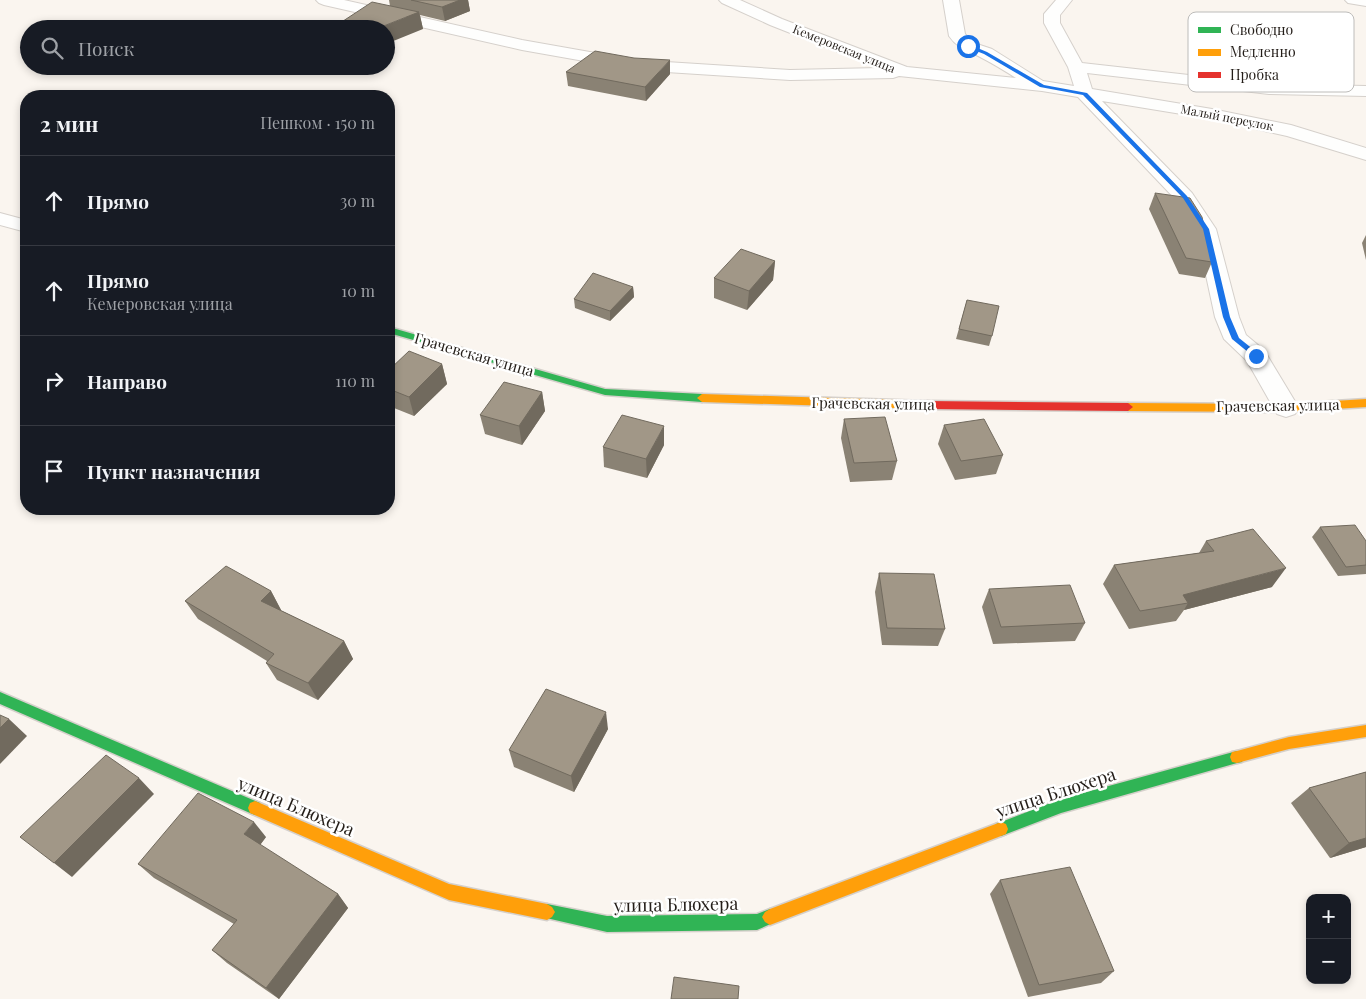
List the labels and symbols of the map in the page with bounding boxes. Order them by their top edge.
legend [1188,12,1354,92]
street label: Кемеровская улица [791,20,898,76]
text: Свободно [1230,20,1294,39]
route start [957,35,980,58]
text: Медленно [1230,42,1296,61]
text: Пробка [1230,65,1279,84]
street label: Малый переулок [1180,100,1275,134]
street label: Грачевская улица [412,327,537,381]
route end [1245,345,1268,368]
street label: Грачевская улица [811,392,935,414]
street label: Грачевская улица [1216,394,1340,416]
street label: улица Блюхера [992,761,1119,823]
street label: улица Блюхера [233,770,358,841]
street label: улица Блюхера [612,891,739,917]

